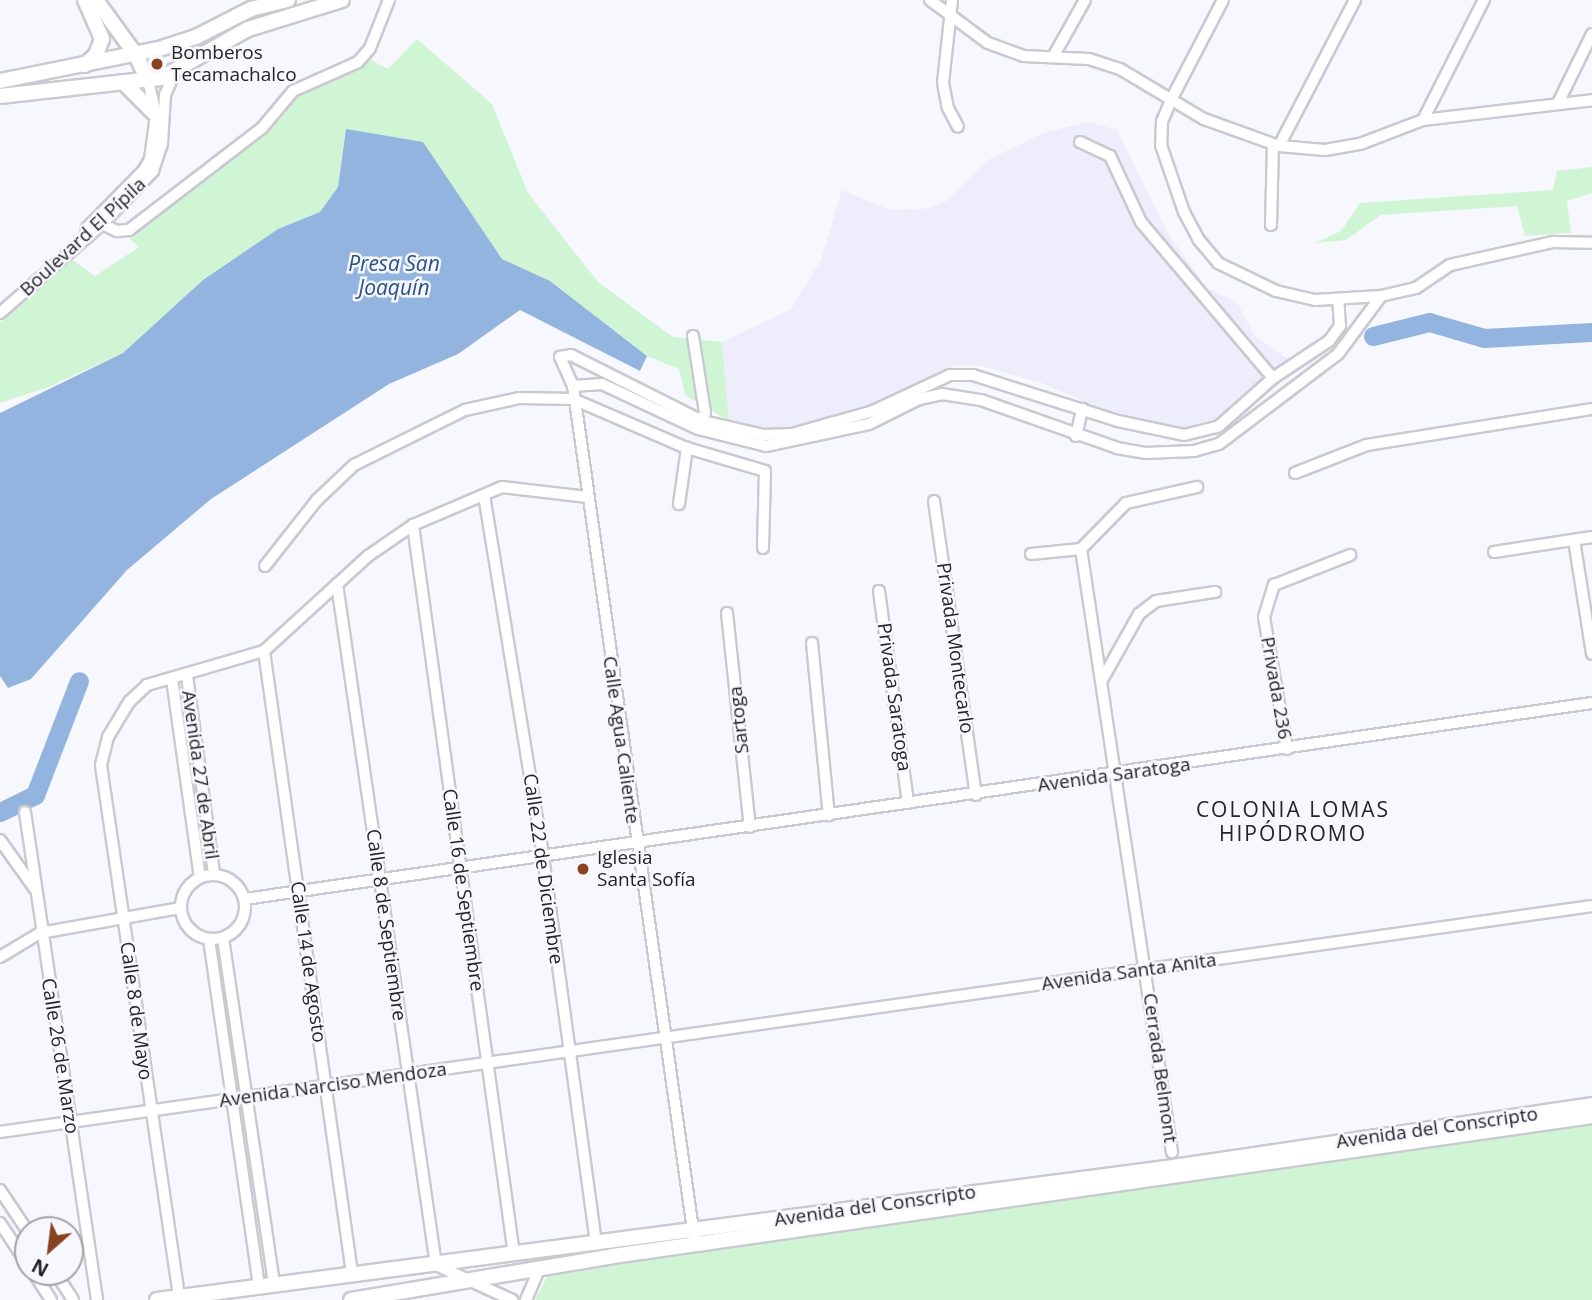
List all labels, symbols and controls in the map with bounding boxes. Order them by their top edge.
place label: Bomberos Tecamachalco [171,42,297,86]
marker: Bomberos Tecamachalco [149,56,165,72]
street label: Boulevard El Pípila [15,173,151,301]
water label: Presa San Joaquín [348,250,440,300]
street label: Privada Montecarlo [932,561,978,735]
street label: Privada Saratoga [872,621,916,773]
street label: Privada 236 [1256,635,1296,741]
street label: Calle Agua Caliente [598,655,644,825]
street label: Sartoga [724,685,754,755]
street label: Avenida 27 de Abril [177,689,223,861]
street label: Avenida Saratoga [1036,753,1192,797]
street label: Calle 22 de Diciembre [518,772,568,966]
street label: Calle 16 de Septiembre [438,787,488,993]
district label: COLONIA LOMAS HIPÓDROMO [1198,796,1388,846]
street label: Calle 8 de Septiembre [361,828,411,1022]
place label: Iglesia Santa Sofía [597,847,695,891]
marker: Iglesia Santa Sofía [575,861,591,877]
street label: Calle 14 de Agosto [285,880,331,1044]
street label: Calle 8 de Mayo [115,940,157,1082]
street label: Avenida Santa Anita [1040,948,1218,996]
street label: Calle 26 de Marzo [36,977,84,1135]
street label: Cerrada Belmont [1138,992,1182,1144]
street label: Avenida Narciso Mendoza [218,1058,448,1112]
street label: Avenida del Conscripto [1335,1103,1539,1153]
street label: Avenida del Conscripto [773,1181,977,1231]
north arrow [14,1216,84,1286]
text: N [27,1253,53,1283]

